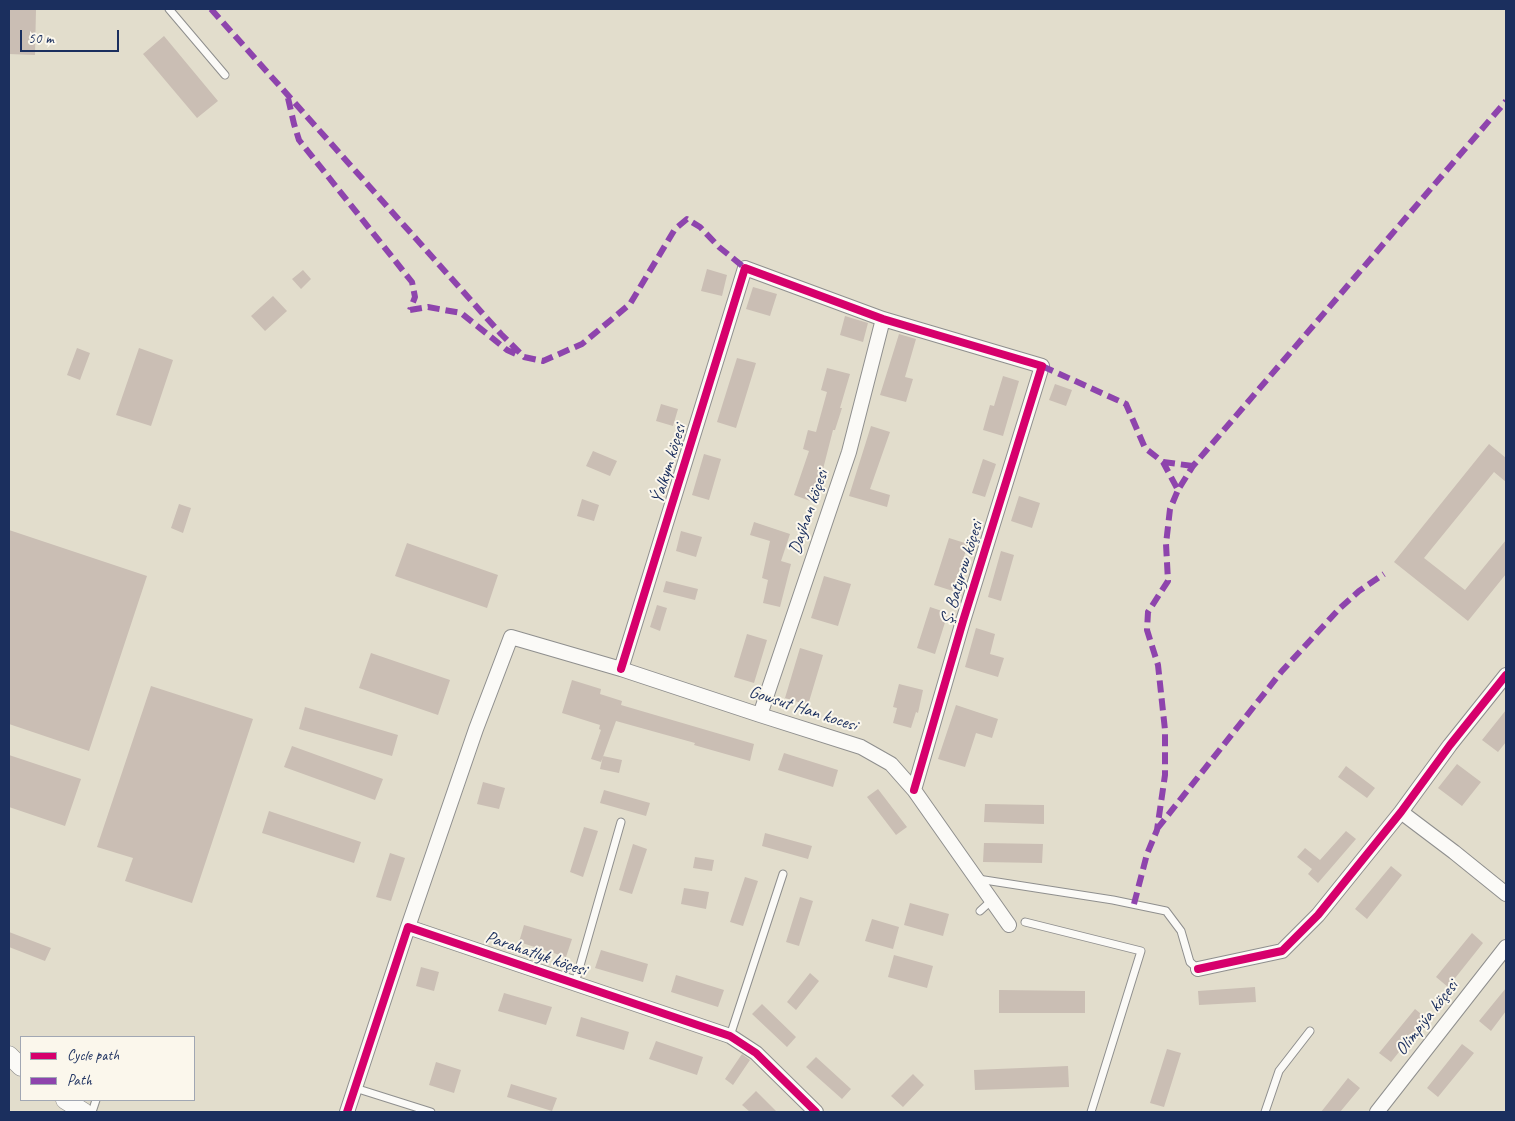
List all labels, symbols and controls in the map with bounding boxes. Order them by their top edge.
scale bar [22,20,121,52]
text: 50 m [28,29,54,48]
street label: Ýalkym köçesi [647,422,691,506]
street label: Daýhan köçesi [785,467,833,557]
street label: Ş. Batyrow köçesi [936,519,988,627]
street label: Gowsut Han kocesi [746,681,860,737]
street label: Parahatlyk köçesi [483,927,589,981]
street label: Olimpiýa köçesi [1391,976,1463,1060]
legend [20,1036,195,1101]
text: Cycle path [67,1046,119,1065]
text: Path [67,1071,92,1090]

